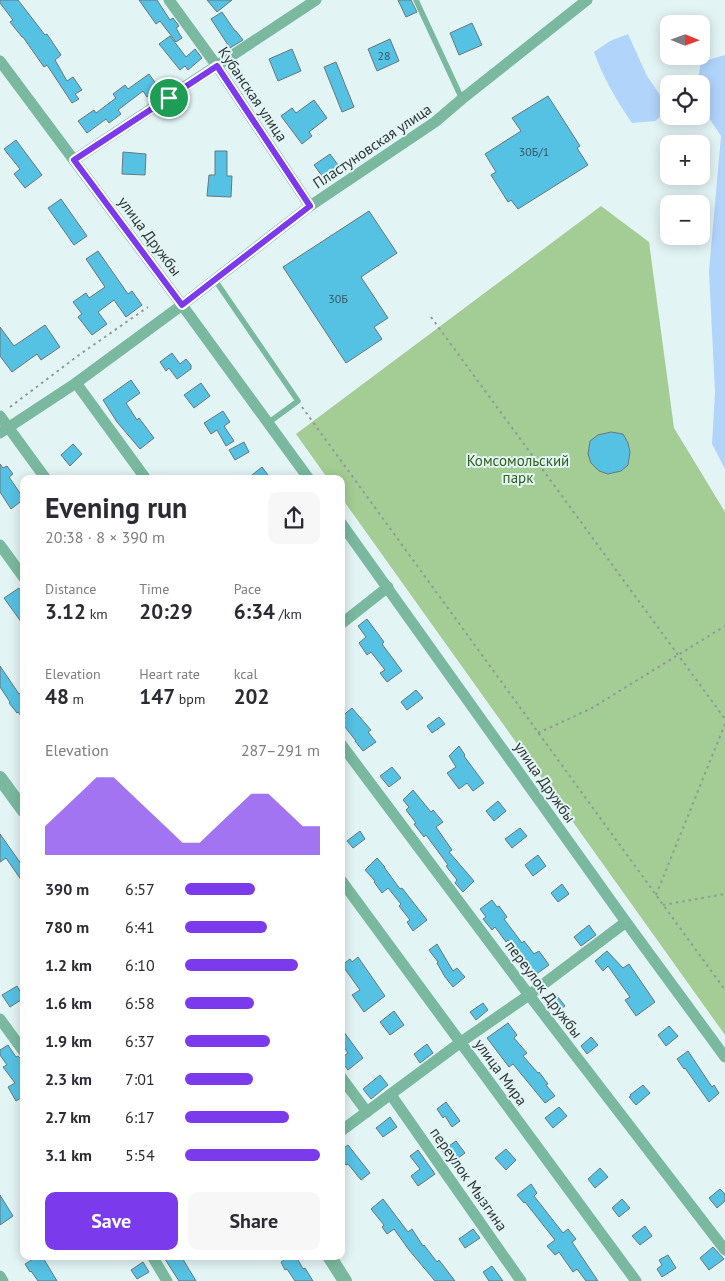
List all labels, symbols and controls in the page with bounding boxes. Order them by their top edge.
north arrow [660,15,710,65]
map controls [660,15,710,245]
street label: Кубанская улица [214,43,292,145]
house number: 28 [377,48,391,63]
button: locate [660,75,710,125]
pin [148,77,190,119]
icon: arrive [155,84,183,112]
street label: Пластуновская улица [309,99,435,193]
button: + [660,135,710,185]
house number: 30Б/1 [519,144,549,159]
street label: улица Дружбы [114,193,186,279]
button: − [660,195,710,245]
house number: 30Б [328,291,348,306]
park label: Комсомольский парк [467,451,569,487]
text: Evening run [45,489,187,526]
button: share [268,492,320,544]
text: 20:38 · 8 × 390 m [45,527,165,547]
text: Distance [45,580,96,598]
text: Time [139,580,169,598]
text: Pace [234,580,261,598]
text: 3.12 [45,598,86,625]
text: 20:29 [139,598,193,625]
text: 6:34 [234,598,275,625]
text: km [86,605,108,623]
text: /km [275,605,302,623]
text: Elevation [45,665,101,683]
text: Heart rate [139,665,200,683]
text: kcal [234,665,258,683]
text: 48 [45,683,69,710]
text: 147 [139,683,175,710]
text: 202 [234,683,269,710]
text: m [69,690,84,708]
text: bpm [175,690,205,708]
street label: улица Дружбы [510,738,580,826]
text: Elevation [45,740,109,760]
text: 287–291 m [241,740,320,760]
text: 390 m [45,879,89,899]
text: 6:57 [125,879,155,899]
text: 780 m [45,917,89,937]
text: 6:41 [125,917,155,937]
street label: переулок Дружбы [501,937,587,1041]
text: 1.2 km [45,955,92,975]
text: 6:10 [125,955,155,975]
text: 1.6 km [45,993,92,1013]
text: 6:58 [125,993,155,1013]
text: 1.9 km [45,1031,92,1051]
text: 6:37 [125,1031,155,1051]
street label: улица Мира [470,1035,532,1109]
text: 2.3 km [45,1069,92,1089]
text: 7:01 [125,1069,155,1089]
text: 2.7 km [45,1107,91,1127]
text: 6:17 [125,1107,155,1127]
street label: переулок Мызгина [426,1123,512,1235]
text: 3.1 km [45,1145,92,1165]
text: 5:54 [125,1145,155,1165]
button: Save [45,1192,178,1250]
button: Share [188,1192,320,1250]

